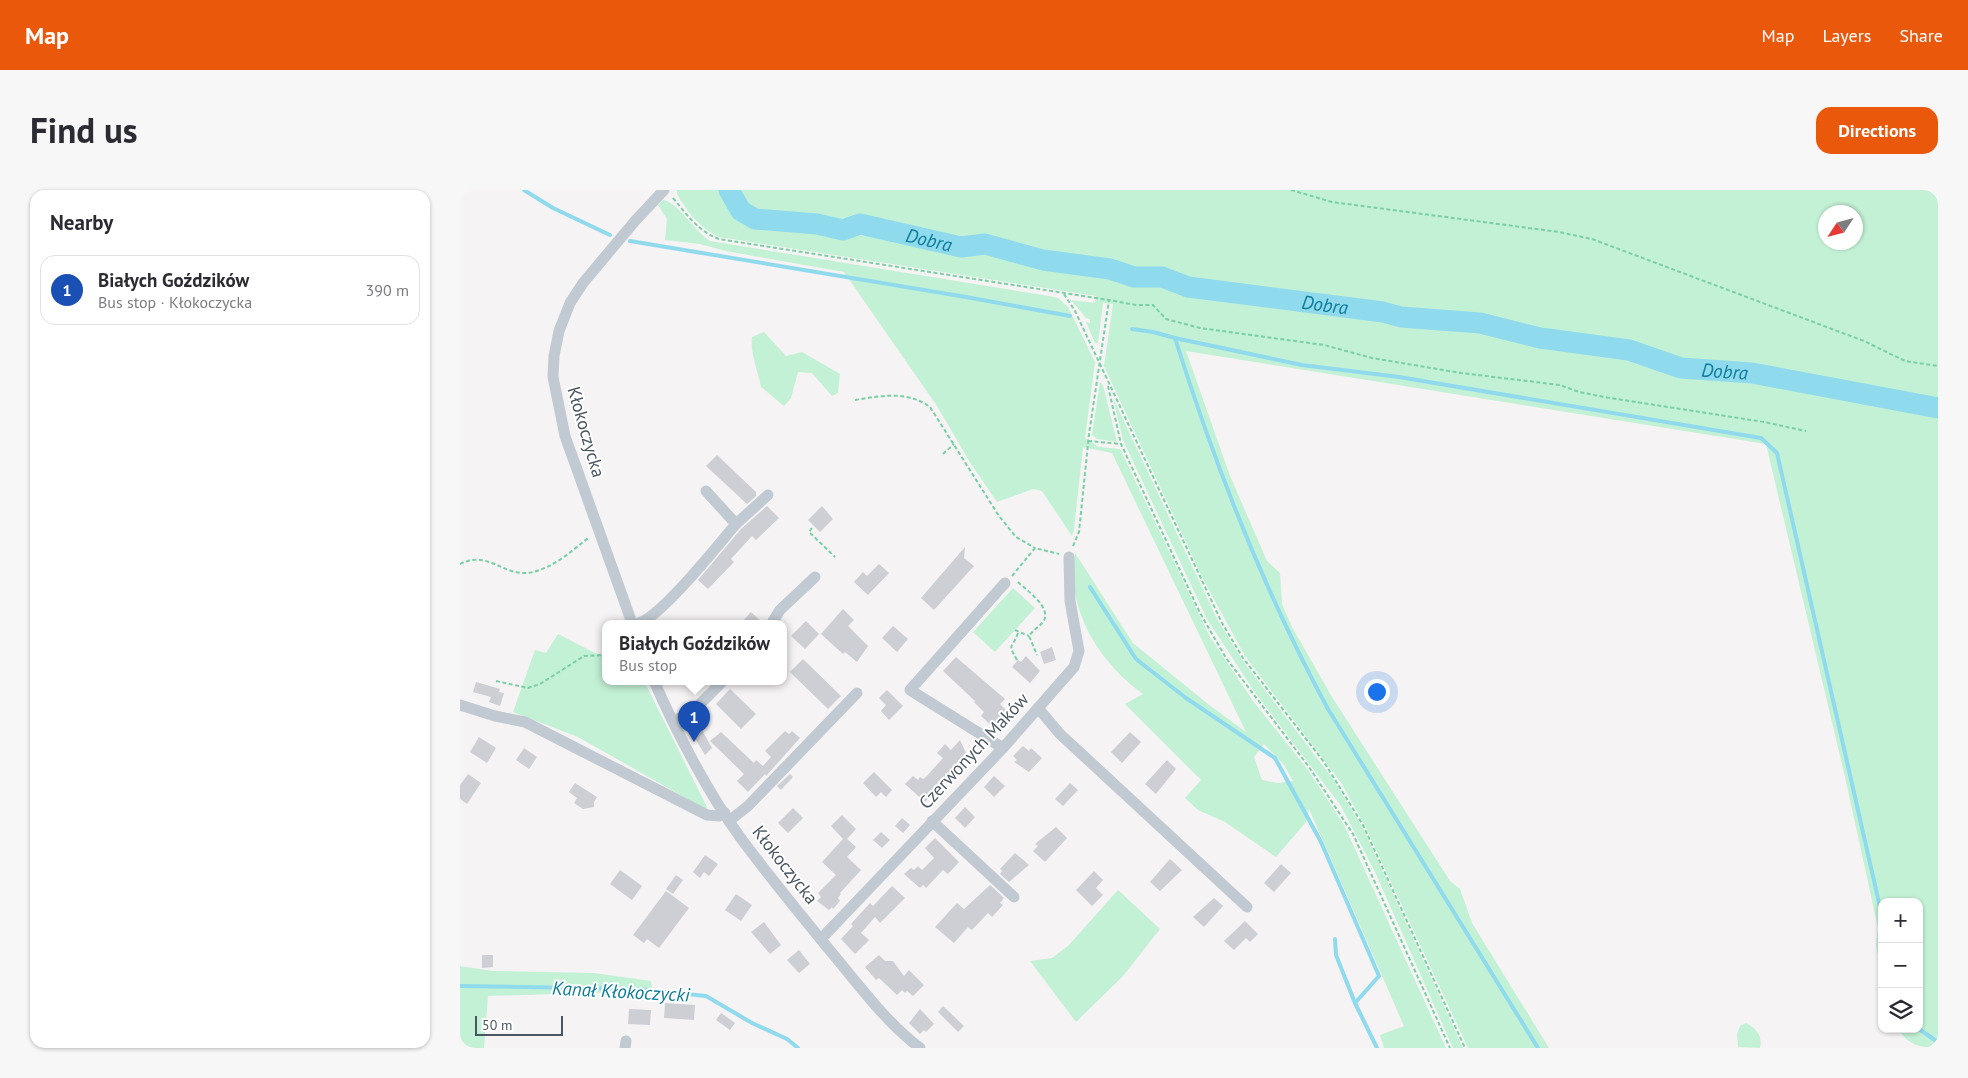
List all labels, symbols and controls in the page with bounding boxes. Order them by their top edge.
text: Map [25,20,69,51]
text: Map [1762,24,1794,47]
text: Layers [1822,24,1871,47]
text: Share [1899,24,1943,47]
text: Find us [30,107,138,153]
button: Directions [1816,107,1938,154]
north arrow [1818,205,1863,250]
text: Nearby [50,209,113,236]
water label: Dobra [904,223,955,257]
text: Białych Goździków [98,268,249,292]
text: 1 [62,280,72,300]
text: 390 m [366,280,409,300]
water label: Dobra [1300,290,1350,320]
text: Bus stop · Kłokoczycka [98,292,252,312]
water label: Dobra [1701,357,1750,385]
street label: Kłokoczycka [563,384,610,480]
popup [602,620,787,685]
text: Białych Goździków [619,631,770,655]
text: Bus stop [619,655,677,675]
your location [1364,679,1390,705]
street label: Czerwonych Maków [914,687,1034,814]
pin: 1 [678,701,710,742]
street label: Kłokoczycka [748,821,823,909]
map controls [1878,898,1923,1033]
button: + [1878,898,1923,943]
button: − [1878,943,1923,988]
water label: Kanał Kłokoczycki [552,975,691,1007]
button: layers [1878,988,1923,1033]
scale bar [475,1013,562,1036]
text: 50 m [482,1016,512,1034]

